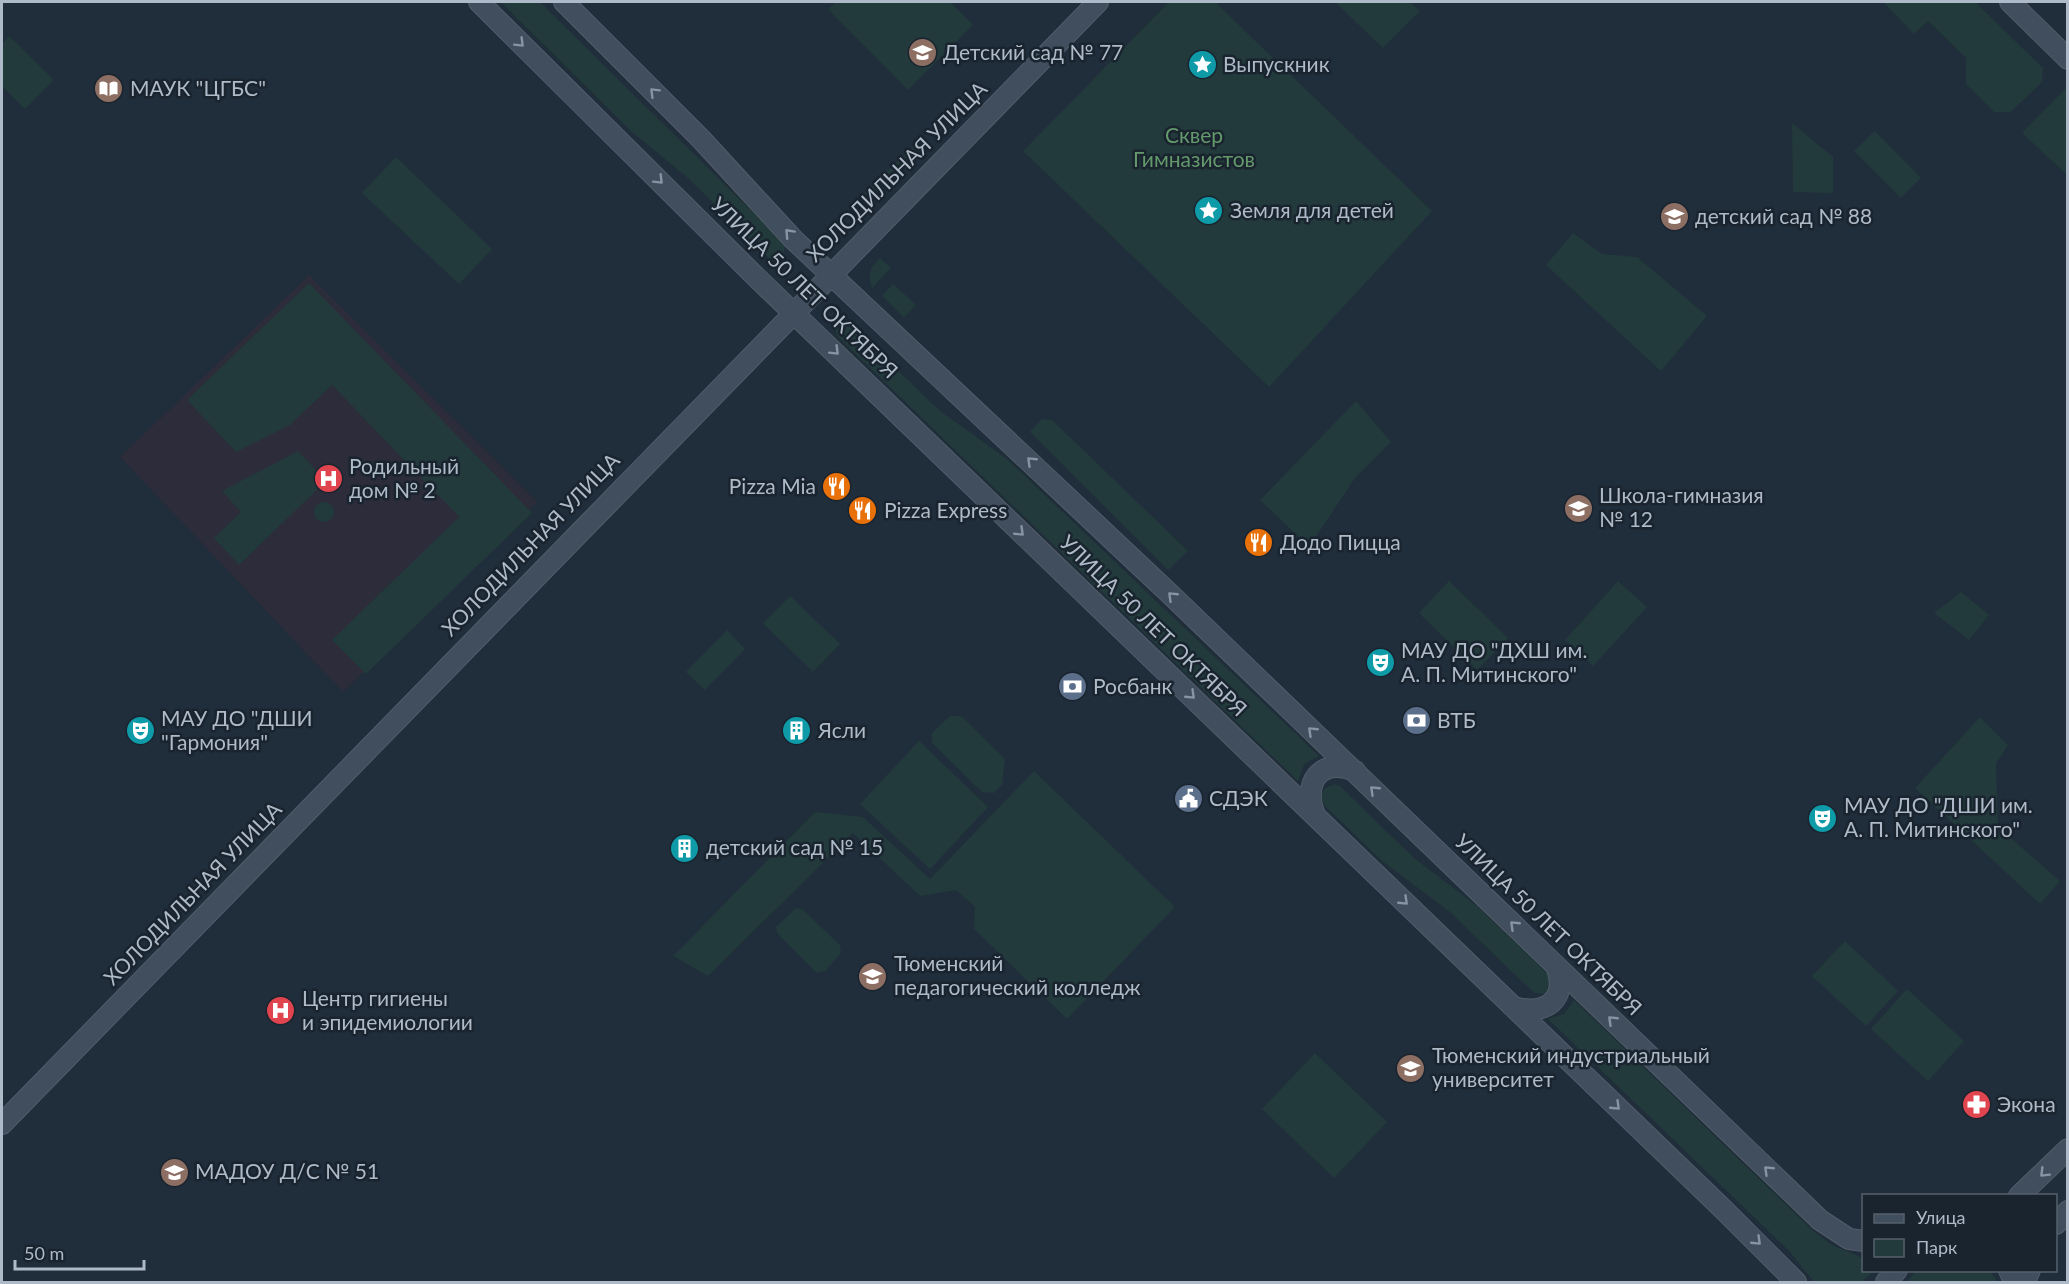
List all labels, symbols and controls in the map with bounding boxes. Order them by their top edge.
one-way arrow [513,35,524,46]
school or university icon: Детский сад № 77 [906,37,938,69]
place label: Детский сад № 77 [943,39,1123,64]
place icon: Выпускник [1186,49,1218,81]
place label: Выпускник [1223,51,1330,76]
library icon: МАУК "ЦГБС" [93,73,125,105]
place label: МАУК "ЦГБС" [130,75,266,100]
street label: ХОЛОДИЛЬНАЯ УЛИЦА [801,75,992,266]
one-way arrow [651,88,662,99]
park label: Сквер Гимназистов [1133,122,1255,171]
one-way arrow [652,173,662,184]
street label: УЛИЦА 50 ЛЕТ ОКТЯБРЯ [706,191,904,383]
place icon: Земля для детей [1193,195,1225,227]
place label: Земля для детей [1230,197,1394,222]
school or university icon: детский сад № 88 [1658,201,1690,233]
place label: детский сад № 88 [1695,203,1872,228]
one-way arrow [785,230,796,241]
one-way arrow [828,344,839,355]
street label: ХОЛОДИЛЬНАЯ УЛИЦА [436,447,624,641]
place label: Родильный дом № 2 [349,453,459,502]
one-way arrow [1027,457,1037,468]
hospital icon: Родильный дом № 2 [312,463,344,495]
restaurant icon: Pizza Mia [821,471,853,503]
place label: Pizza Mia [729,473,816,498]
place label: Школа-гимназия № 12 [1599,482,1764,531]
school or university icon: Школа-гимназия № 12 [1562,492,1594,524]
restaurant icon: Pizza Express [847,495,879,527]
place label: Pizza Express [884,497,1007,522]
one-way arrow [1012,524,1023,535]
restaurant icon: Додо Пицца [1243,527,1275,559]
street label: УЛИЦА 50 ЛЕТ ОКТЯБРЯ [1055,529,1253,721]
place label: Додо Пицца [1280,529,1401,554]
one-way arrow [1168,592,1179,603]
place label: МАУ ДО "ДХШ им. А. П. Митинского" [1401,637,1587,686]
theatre icon: МАУ ДО "ДХШ им. А. П. Митинского" [1364,647,1396,679]
bank icon: Росбанк [1056,671,1088,703]
place label: Росбанк [1093,673,1172,698]
one-way arrow [1184,688,1195,699]
place label: МАУ ДО "ДШИ "Гармония" [161,705,313,754]
bank icon: ВТБ [1400,705,1432,737]
place label: ВТБ [1437,707,1476,732]
theatre icon: МАУ ДО "ДШИ "Гармония" [124,715,156,747]
building icon: Ясли [781,715,813,747]
place label: Ясли [817,717,866,742]
one-way arrow [1309,727,1320,738]
public building icon: СДЭК [1172,783,1204,815]
place label: СДЭК [1209,785,1268,810]
one-way arrow [1370,786,1381,797]
place label: МАУ ДО "ДШИ им. А. П. Митинского" [1844,792,2033,841]
street label: ХОЛОДИЛЬНАЯ УЛИЦА [98,796,286,990]
theatre icon: МАУ ДО "ДШИ им. А. П. Митинского" [1807,802,1839,834]
street label: УЛИЦА 50 ЛЕТ ОКТЯБРЯ [1450,828,1648,1020]
building icon: детский сад № 15 [669,832,701,864]
place label: детский сад № 15 [706,834,883,859]
one-way arrow [1397,894,1408,905]
one-way arrow [1511,922,1522,933]
place label: Тюменский педагогический колледж [894,950,1141,999]
school or university icon: Тюменский педагогический колледж [857,960,889,992]
place label: Центр гигиены и эпидемиологии [302,985,473,1034]
hospital icon: Центр гигиены и эпидемиологии [265,995,297,1027]
one-way arrow [1609,1016,1619,1027]
place label: Тюменский индустриальный университет [1432,1042,1710,1091]
school or university icon: Тюменский индустриальный университет [1395,1052,1427,1084]
pharmacy icon: Экона [1960,1089,1992,1121]
place label: Экона [1997,1091,2056,1116]
one-way arrow [1609,1098,1620,1109]
school or university icon: МАДОУ Д/С № 51 [158,1156,190,1188]
place label: МАДОУ Д/С № 51 [195,1158,379,1183]
one-way arrow [2040,1165,2051,1176]
one-way arrow [1764,1166,1774,1177]
legend [1862,1194,2057,1272]
text: Улица [1916,1206,1966,1228]
scale bar [15,1233,144,1271]
one-way arrow [1750,1234,1760,1245]
text: Парк [1916,1236,1958,1258]
text: 50 m [24,1242,64,1264]

